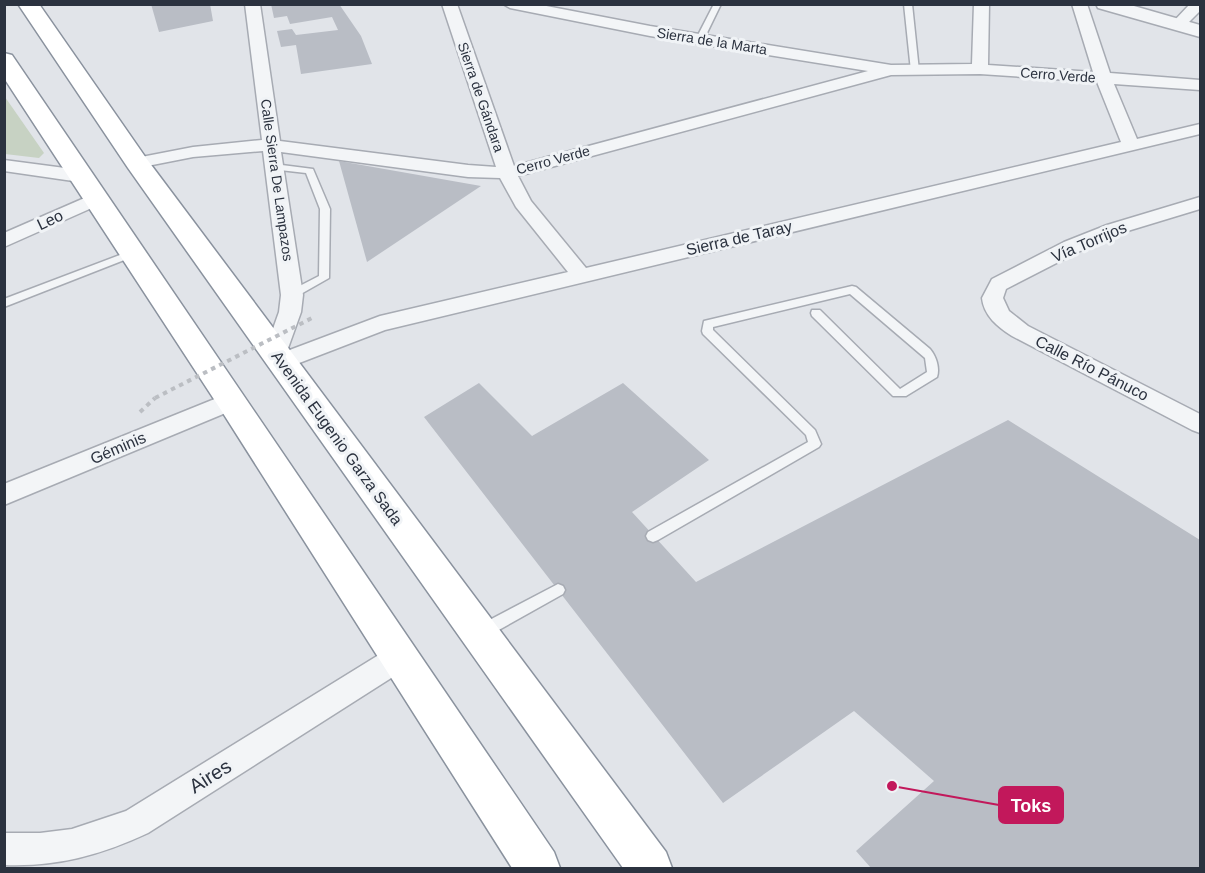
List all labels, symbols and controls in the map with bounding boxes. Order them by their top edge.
street label: Sierra de la Marta [656,24,768,58]
street label: Sierra de Gándara [455,40,507,154]
street label: Cerro Verde [1020,64,1096,86]
street label: Calle Sierra De Lampazos [258,98,296,262]
street label: Cerro Verde [514,142,592,177]
street label: Leo [34,207,66,233]
street label: Sierra de Taray [684,218,794,258]
street label: Vía Torrijos [1049,219,1129,265]
street label: Calle Río Pánuco [1033,332,1151,404]
street label: Avenida Eugenio Garza Sada [268,348,406,528]
street label: Géminis [88,429,148,467]
street label: Aires [185,755,235,797]
callout: Toks [999,787,1063,823]
text: Toks [1011,796,1051,816]

